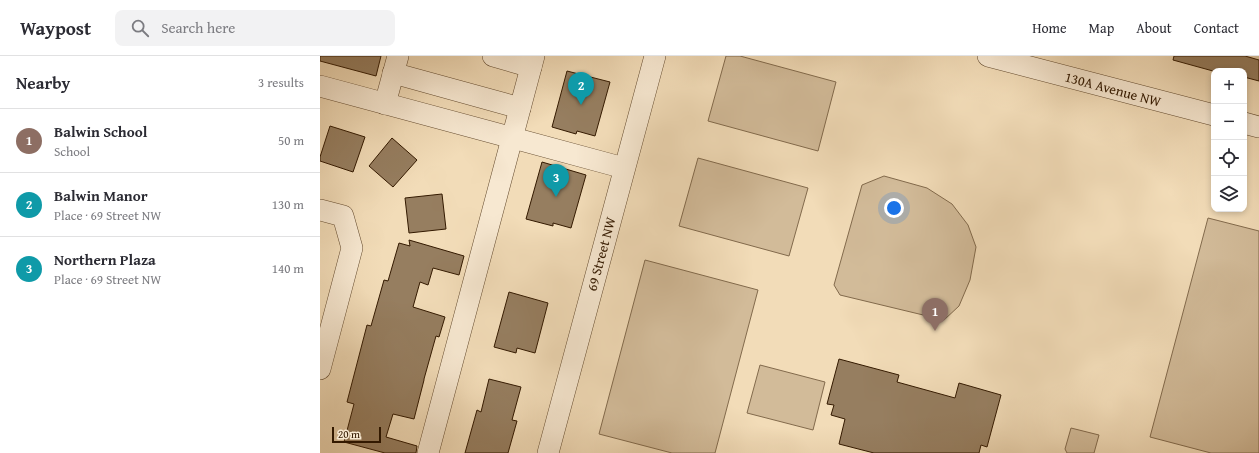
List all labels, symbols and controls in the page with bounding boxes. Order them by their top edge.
search box [115,10,395,46]
text: Waypost [20,14,91,42]
icon: search [129,17,151,39]
text: Search here [161,17,235,38]
text: Home [1032,18,1067,38]
text: Map [1089,18,1114,38]
text: About [1136,18,1172,38]
text: Contact [1194,18,1239,38]
street label: 130A Avenue NW [1063,67,1163,111]
map controls [1211,68,1247,212]
button: + [1211,68,1247,104]
text: Nearby [16,70,70,95]
pin: 2 [568,72,594,105]
text: 3 results [258,73,304,92]
button: − [1211,104,1247,140]
text: Balwin School [54,121,147,142]
text: 1 [26,131,32,150]
text: 50 m [278,131,304,150]
button: locate [1211,140,1247,176]
text: School [54,142,90,161]
pin: 3 [543,164,569,197]
button: layers [1211,176,1247,212]
text: Balwin Manor [54,185,148,206]
text: 2 [26,195,32,214]
text: 130 m [272,195,304,214]
your location [884,198,904,218]
text: Place · 69 Street NW [54,206,161,225]
street label: 69 Street NW [581,215,621,293]
text: Northern Plaza [54,249,156,270]
text: 3 [26,259,32,278]
text: 140 m [272,259,304,278]
text: Place · 69 Street NW [54,270,161,289]
pin: 1 [922,298,948,331]
scale bar [332,425,381,444]
text: 20 m [338,426,360,442]

